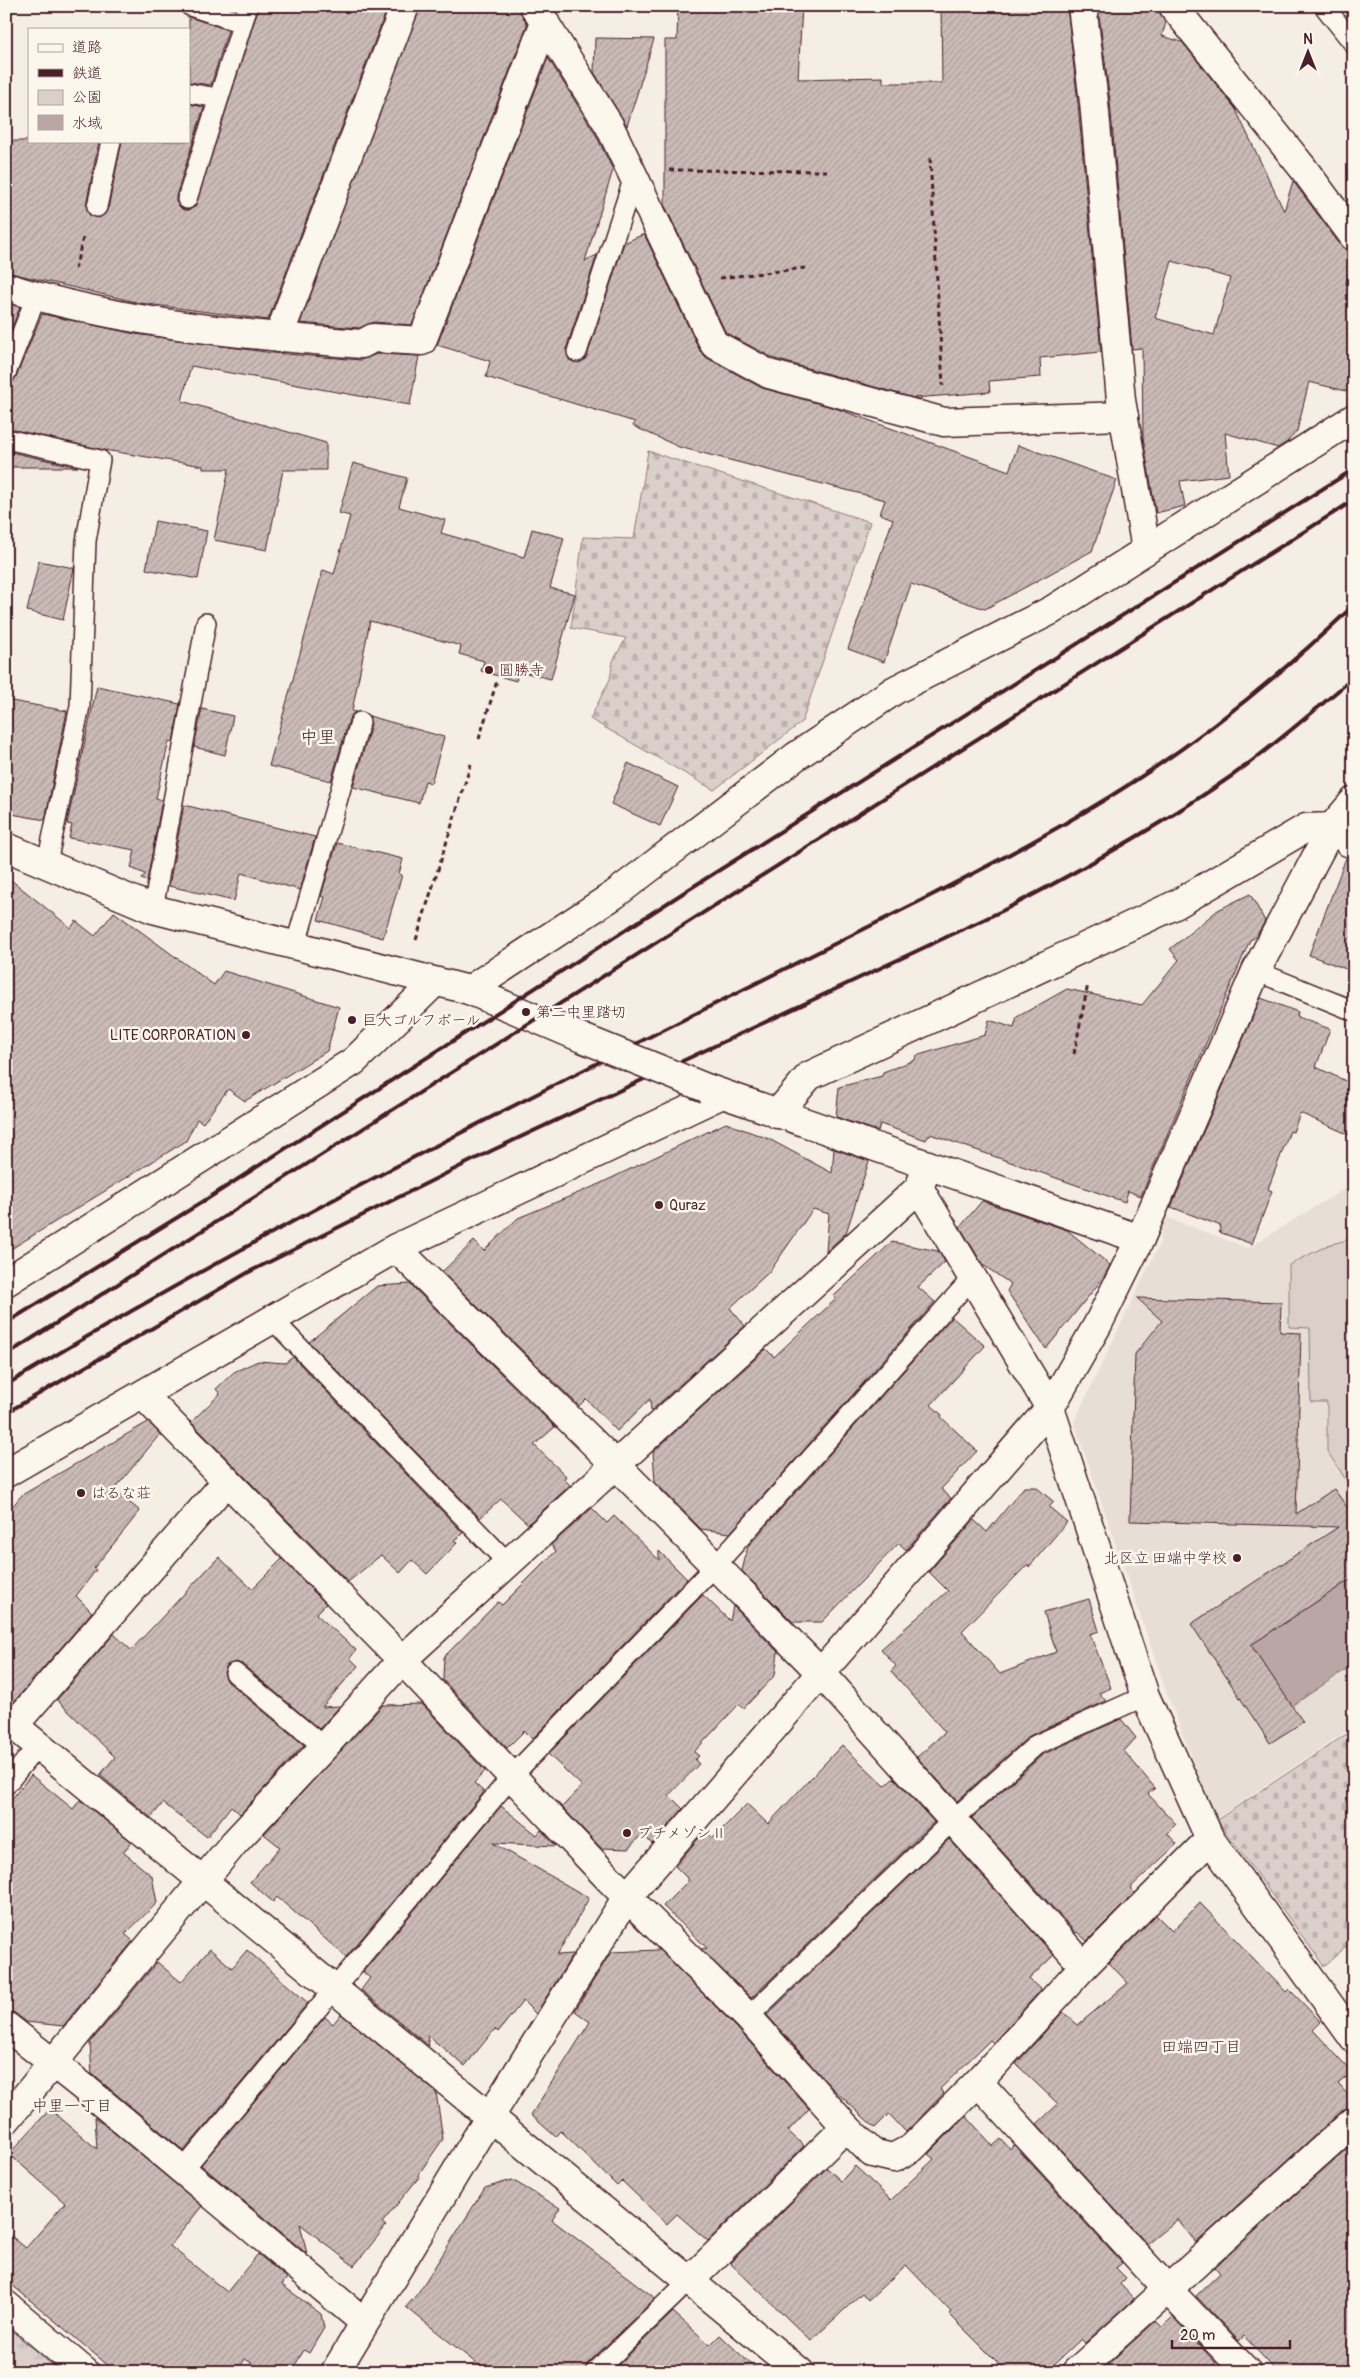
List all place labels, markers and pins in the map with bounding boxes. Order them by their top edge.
place label: 圓勝寺 [499,661,544,680]
marker: 圓勝寺 [483,664,495,676]
place label: 第二中里踏切 [536,1003,626,1022]
marker: 第二中里踏切 [520,1006,532,1018]
place label: 巨大ゴルフボール [362,1011,481,1030]
marker: 巨大ゴルフボール [346,1014,358,1026]
place label: LITE CORPORATION [110,1026,236,1045]
marker: LITE CORPORATION [240,1029,252,1041]
place label: Quraz [669,1196,706,1215]
marker: Quraz [653,1199,665,1211]
place label: はるな荘 [91,1484,151,1503]
marker: はるな荘 [75,1487,87,1499]
place label: 北区立 田端中学校 [1104,1549,1227,1568]
marker: 北区立 田端中学校 [1231,1552,1243,1564]
place label: プチメゾンⅡ [637,1824,726,1843]
marker: プチメゾンⅡ [621,1827,633,1839]

